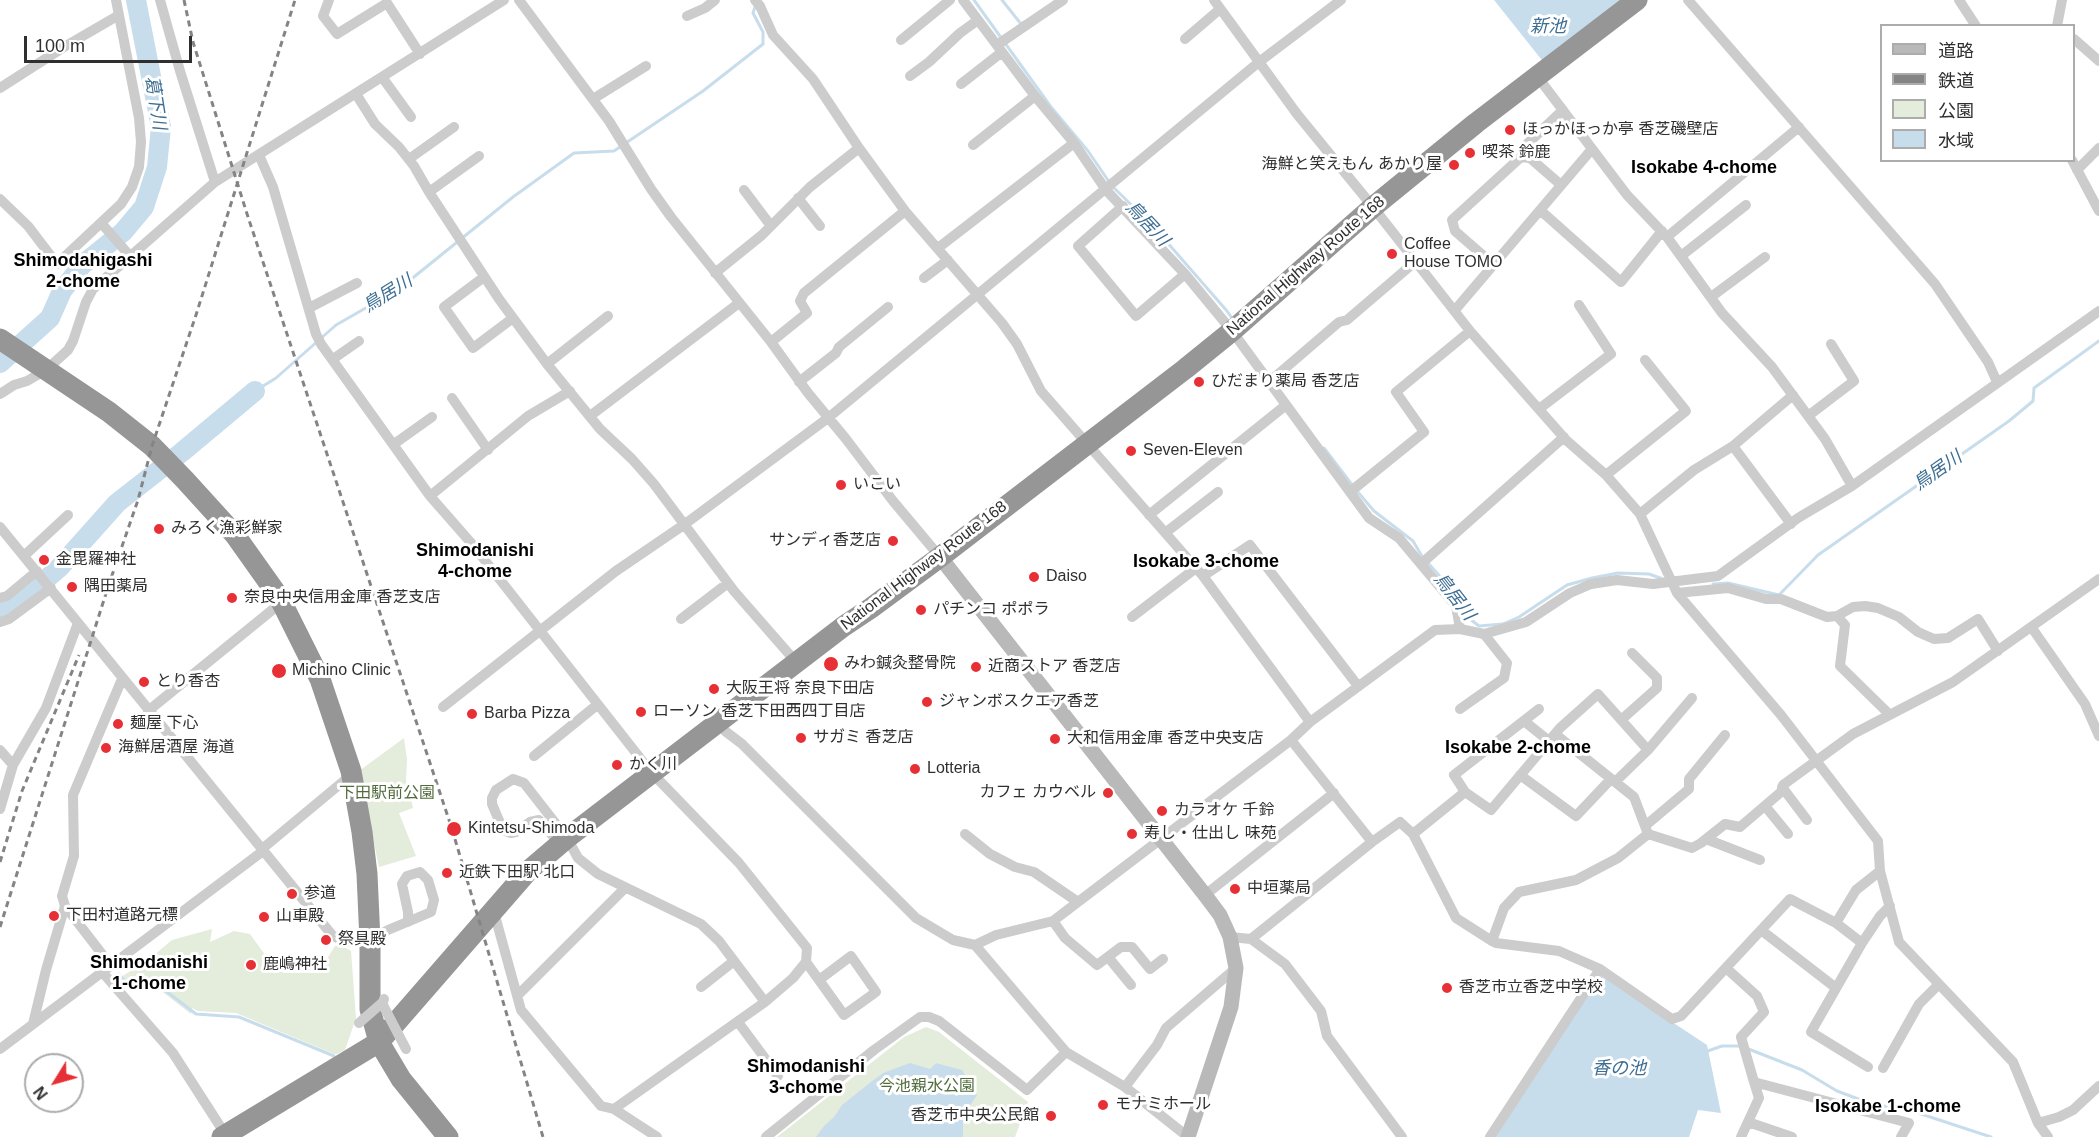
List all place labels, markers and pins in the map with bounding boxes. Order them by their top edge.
place label: ほっかほっか亭 香芝磯壁店 [1522,120,1718,140]
marker: ほっかほっか亭 香芝磯壁店 [1503,123,1517,137]
place label: 喫茶 鈴鹿 [1482,143,1550,163]
marker: 喫茶 鈴鹿 [1463,146,1477,160]
place label: 海鮮と笑えもん あかり屋 [1262,155,1442,175]
marker: 海鮮と笑えもん あかり屋 [1447,158,1461,172]
place label: Coffee House TOMO [1404,235,1502,273]
marker: Coffee House TOMO [1385,247,1399,261]
place label: ひだまり薬局 香芝店 [1211,372,1359,392]
marker: ひだまり薬局 香芝店 [1192,375,1206,389]
place label: Seven-Eleven [1143,441,1243,461]
marker: Seven-Eleven [1124,444,1138,458]
place label: いこい [853,475,901,495]
marker: いこい [834,478,848,492]
place label: みろく漁彩鮮家 [171,519,283,539]
marker: みろく漁彩鮮家 [152,522,166,536]
place label: サンディ香芝店 [769,531,881,551]
marker: サンディ香芝店 [886,534,900,548]
place label: 金毘羅神社 [56,550,136,570]
marker: 金毘羅神社 [37,553,51,567]
place label: Daiso [1046,567,1087,587]
marker: Daiso [1027,570,1041,584]
place label: 隅田薬局 [84,577,148,597]
marker: 隅田薬局 [65,580,79,594]
place label: 奈良中央信用金庫 香芝支店 [244,588,440,608]
marker: 奈良中央信用金庫 香芝支店 [225,591,239,605]
place label: パチンコ ポポラ [933,600,1049,620]
marker: パチンコ ポポラ [914,603,928,617]
place label: みわ鍼灸整骨院 [844,654,956,674]
marker: みわ鍼灸整骨院 [822,655,840,673]
place label: 近商ストア 香芝店 [988,657,1120,677]
marker: 近商ストア 香芝店 [969,660,983,674]
place label: Michino Clinic [292,661,391,681]
marker: Michino Clinic [270,662,288,680]
place label: とり香杏 [156,672,220,692]
marker: とり香杏 [137,675,151,689]
place label: 大阪王将 奈良下田店 [726,679,874,699]
marker: 大阪王将 奈良下田店 [707,682,721,696]
place label: ジャンボスクエア香芝 [939,692,1099,712]
marker: ジャンボスクエア香芝 [920,695,934,709]
place label: ローソン 香芝下田西四丁目店 [653,702,865,722]
place label: Barba Pizza [484,704,570,724]
marker: ローソン 香芝下田西四丁目店 [634,705,648,719]
marker: Barba Pizza [465,707,479,721]
place label: 麺屋 下心 [130,714,198,734]
marker: 麺屋 下心 [111,717,125,731]
place label: サガミ 香芝店 [813,728,913,748]
place label: 大和信用金庫 香芝中央支店 [1067,729,1263,749]
marker: サガミ 香芝店 [794,731,808,745]
marker: 大和信用金庫 香芝中央支店 [1048,732,1062,746]
place label: 海鮮居酒屋 海道 [118,738,234,758]
marker: 海鮮居酒屋 海道 [99,741,113,755]
place label: かく川 [629,755,677,775]
marker: かく川 [610,758,624,772]
place label: Lotteria [927,759,980,779]
marker: Lotteria [908,762,922,776]
place label: カフェ カウベル [980,783,1096,803]
marker: カフェ カウベル [1101,786,1115,800]
place label: カラオケ 千鈴 [1174,801,1274,821]
marker: カラオケ 千鈴 [1155,804,1169,818]
place label: Kintetsu-Shimoda [468,819,594,839]
marker: Kintetsu-Shimoda [445,820,463,838]
place label: 寿し・仕出し 味苑 [1144,824,1276,844]
marker: 寿し・仕出し 味苑 [1125,827,1139,841]
place label: 近鉄下田駅 北口 [459,863,575,883]
marker: 近鉄下田駅 北口 [440,866,454,880]
place label: 中垣薬局 [1247,879,1311,899]
marker: 中垣薬局 [1228,882,1242,896]
place label: 参道 [304,884,336,904]
marker: 参道 [285,887,299,901]
place label: 下田村道路元標 [66,906,178,926]
place label: 山車殿 [276,907,324,927]
marker: 下田村道路元標 [47,909,61,923]
marker: 山車殿 [257,910,271,924]
place label: 祭具殿 [338,930,386,950]
marker: 祭具殿 [319,933,333,947]
place label: 鹿嶋神社 [263,955,327,975]
marker: 鹿嶋神社 [244,958,258,972]
place label: 香芝市立香芝中学校 [1459,978,1603,998]
marker: 香芝市立香芝中学校 [1440,981,1454,995]
place label: モナミホール [1115,1095,1211,1115]
marker: モナミホール [1096,1098,1110,1112]
place label: 香芝市中央公民館 [911,1106,1039,1126]
marker: 香芝市中央公民館 [1044,1109,1058,1123]

